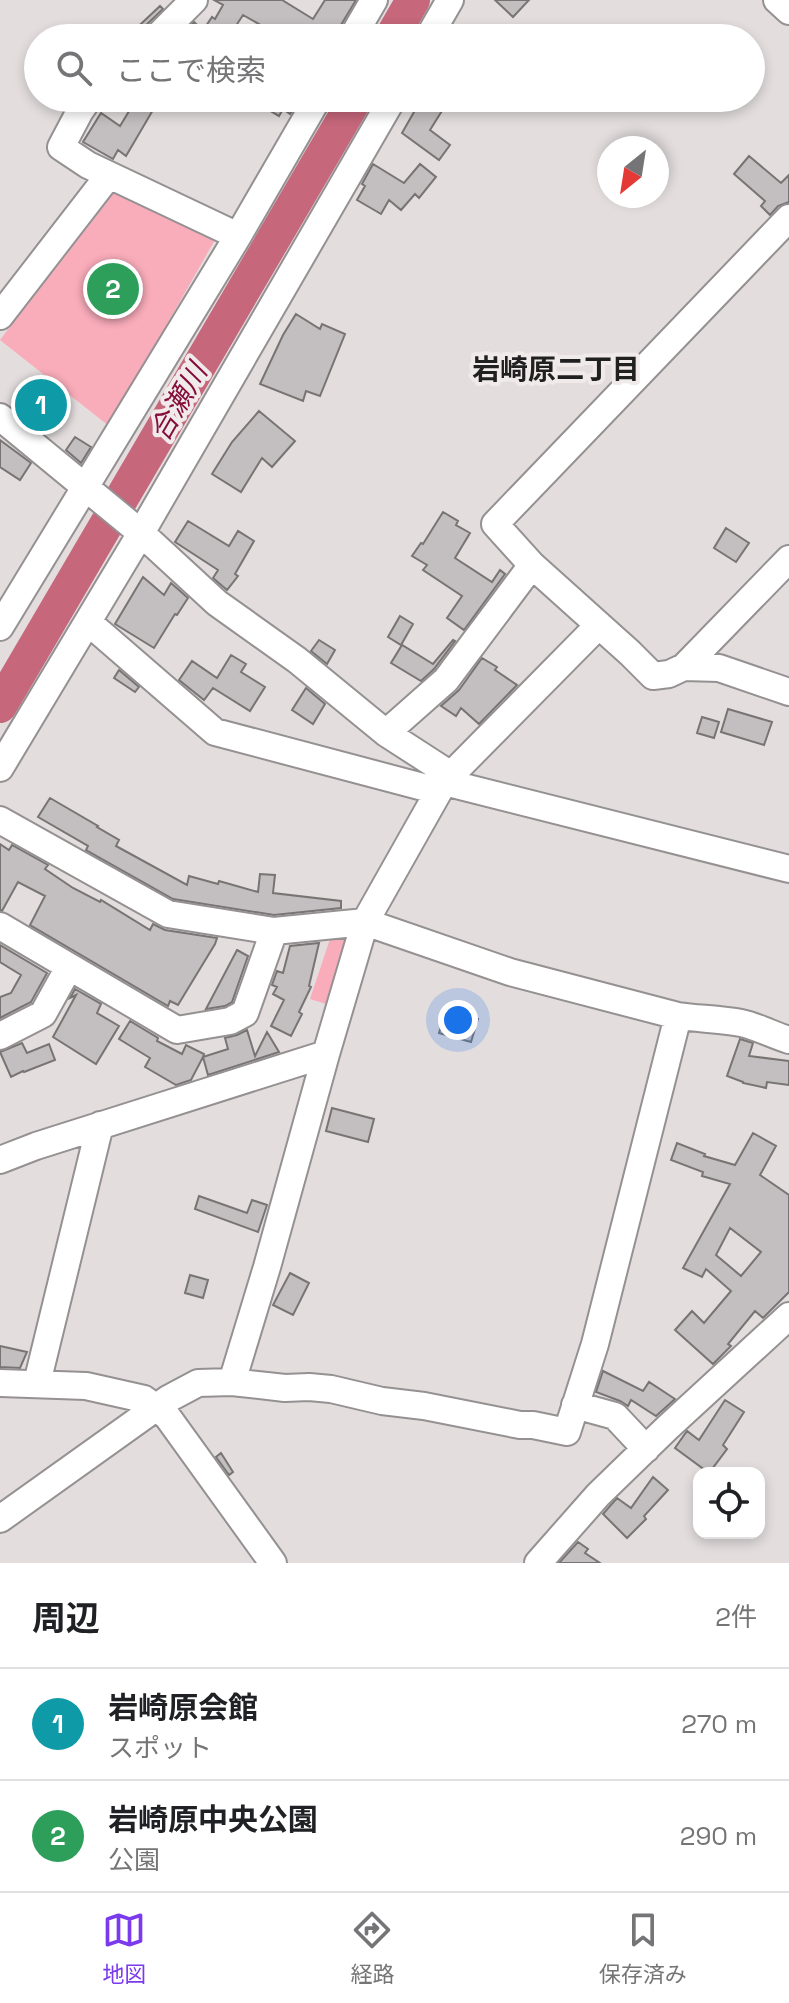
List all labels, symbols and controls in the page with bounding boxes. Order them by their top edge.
search box [24,24,765,112]
icon: search [52,46,96,90]
text: ここで検索 [116,51,266,90]
north arrow [597,136,669,208]
pin: 2 [87,259,139,319]
district label: 岩崎原二丁目 [472,351,640,387]
water label: 合瀬川 [141,354,216,447]
pin: 1 [15,375,67,435]
your location [438,1000,478,1040]
map controls [693,1467,765,1539]
button: locate [693,1467,765,1539]
text: 周辺 [32,1597,100,1640]
text: 2件 [715,1600,757,1634]
text: 岩崎原会館 [108,1688,258,1727]
text: 1 [52,1707,64,1741]
text: 270 m [681,1707,757,1741]
text: スポット [108,1731,212,1765]
text: 岩崎原中央公園 [108,1800,318,1839]
text: 2 [50,1819,66,1853]
text: 290 m [680,1819,757,1853]
text: 公園 [108,1843,160,1877]
tab: 地図 [102,1908,146,1988]
tab: 経路 [350,1908,395,1988]
tab: 保存済み [599,1908,687,1988]

